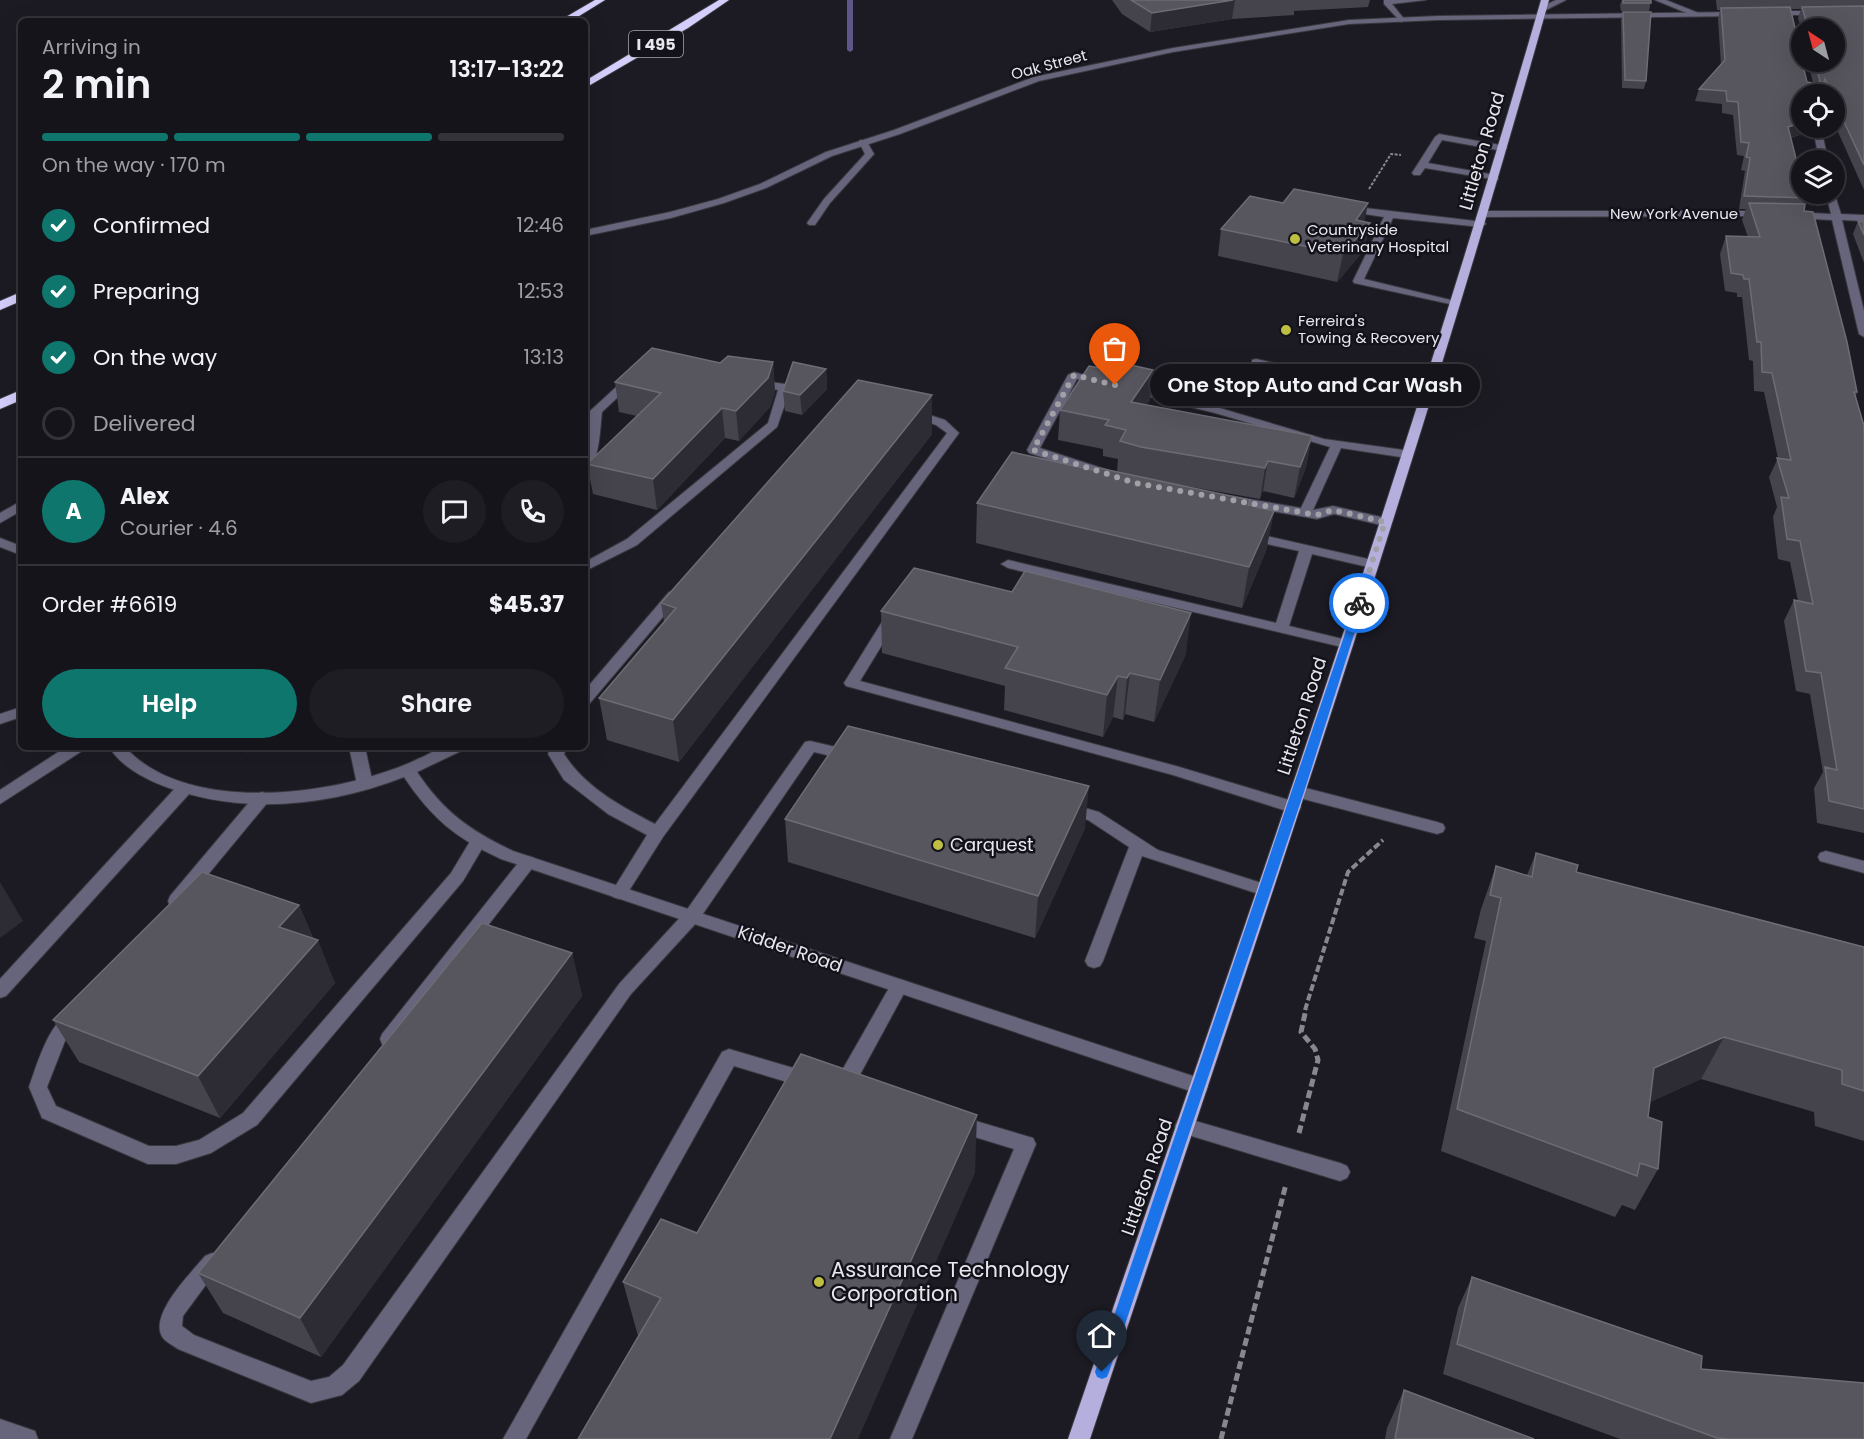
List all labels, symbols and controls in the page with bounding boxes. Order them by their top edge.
north arrow [1791,18,1845,72]
map controls [1791,18,1845,204]
road number: I 495 [629,31,683,57]
text: Arriving in [42,33,141,61]
street label: Oak Street [1009,44,1089,85]
text: 13:17–13:22 [449,54,564,85]
text: 2 min [42,57,151,112]
button: locate [1791,84,1845,138]
street label: Littleton Road [1453,89,1510,213]
button: layers [1791,150,1845,204]
text: On the way · 170 m [42,151,226,179]
street label: New York Avenue [1610,203,1738,224]
icon: check [42,209,75,242]
text: Confirmed [93,210,210,241]
text: 12:46 [517,211,564,239]
place label: Countryside Veterinary Hospital [1307,219,1449,257]
marker: Countryside Veterinary Hospital [1288,232,1302,246]
icon: check [42,275,75,308]
text: Preparing [93,276,200,307]
text: 12:53 [518,277,564,305]
place label: Ferreira's Towing & Recovery [1298,310,1440,348]
pin [1089,323,1140,385]
marker: Ferreira's Towing & Recovery [1279,323,1293,337]
icon: bag [1098,332,1131,365]
icon: check [42,341,75,374]
text: On the way [93,342,217,373]
text: 13:13 [523,343,564,371]
callout: One Stop Auto and Car Wash [1151,364,1481,406]
text: One Stop Auto and Car Wash [1168,371,1462,399]
text: Delivered [93,408,196,439]
button: chat [423,480,486,543]
button: phone [501,480,564,543]
text: Alex [120,481,169,512]
text: A [65,496,82,527]
text: Courier · 4.6 [120,514,238,542]
courier [1329,573,1389,633]
icon: bike [1343,587,1376,620]
text: Order #6619 [42,589,177,620]
text: $45.37 [489,589,564,620]
street label: Littleton Road [1271,654,1332,778]
button: Help [42,669,297,738]
button: Share [309,669,564,738]
place label: Carquest [950,832,1034,857]
marker: Carquest [931,838,945,852]
street label: Kidder Road [735,919,846,978]
street label: Littleton Road [1115,1115,1178,1239]
place label: Assurance Technology Corporation [831,1255,1070,1308]
marker: Assurance Technology Corporation [812,1275,826,1289]
pin [1076,1310,1127,1372]
icon: home [1085,1319,1118,1352]

